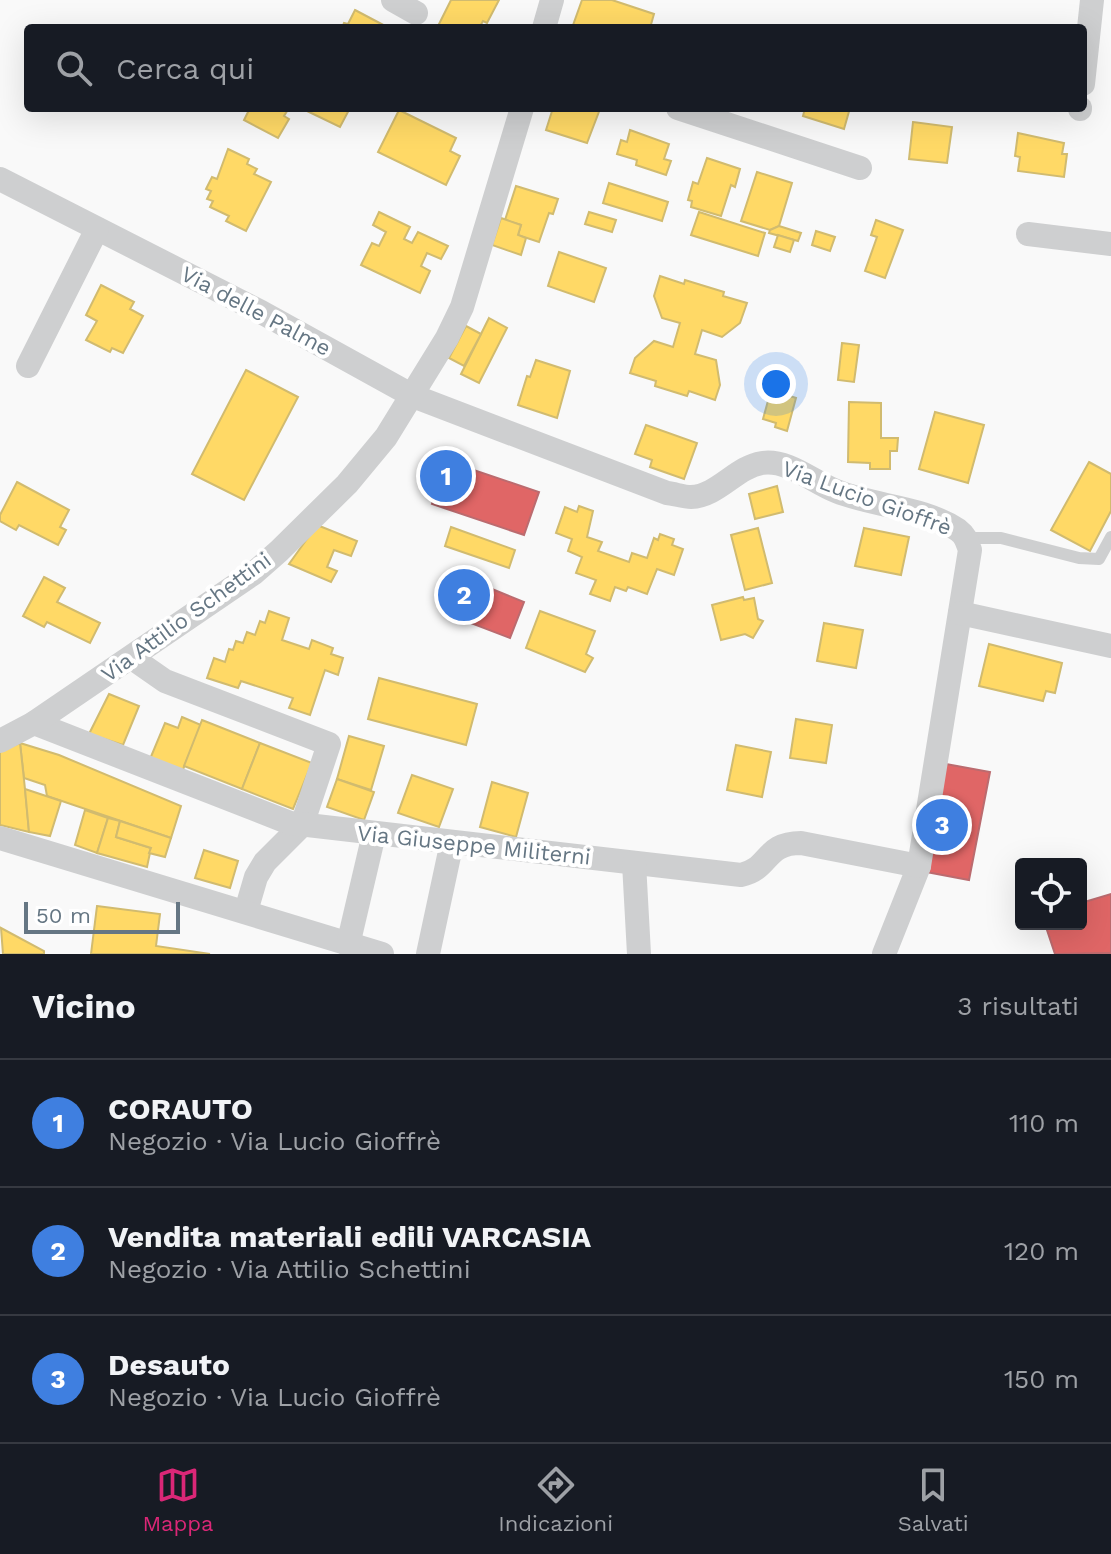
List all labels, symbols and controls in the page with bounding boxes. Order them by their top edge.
search box [24,24,1087,112]
icon: search [52,46,96,90]
text: Cerca qui [116,51,254,86]
street label: Via delle Palme [177,261,335,361]
your location [756,364,796,404]
pin: 1 [420,446,472,506]
street label: Via Lucio Gioffrè [779,456,955,540]
street label: Via Attilio Schettini [96,547,276,687]
pin: 2 [438,565,490,625]
pin: 3 [916,795,968,855]
street label: Via Giuseppe Militerni [356,820,592,870]
map controls [1015,858,1087,930]
button: locate [1015,858,1087,930]
scale bar [24,898,180,934]
text: 50 m [36,903,91,928]
text: Vicino [32,986,136,1026]
text: 3 risultati [957,991,1079,1021]
text: CORAUTO [108,1091,253,1126]
text: 1 [52,1108,64,1138]
text: 110 m [1009,1108,1079,1138]
text: Negozio · Via Lucio Gioffrè [108,1126,441,1156]
text: Vendita materiali edili VARCASIA [108,1219,591,1254]
text: 2 [50,1236,66,1266]
text: 120 m [1004,1236,1079,1266]
text: Negozio · Via Attilio Schettini [108,1254,471,1284]
text: Desauto [108,1347,230,1382]
text: 3 [50,1364,66,1394]
text: 150 m [1004,1364,1079,1394]
text: Negozio · Via Lucio Gioffrè [108,1382,441,1412]
tab: Mappa [142,1463,214,1536]
tab: Indicazioni [498,1463,613,1536]
tab: Salvati [898,1463,969,1536]

